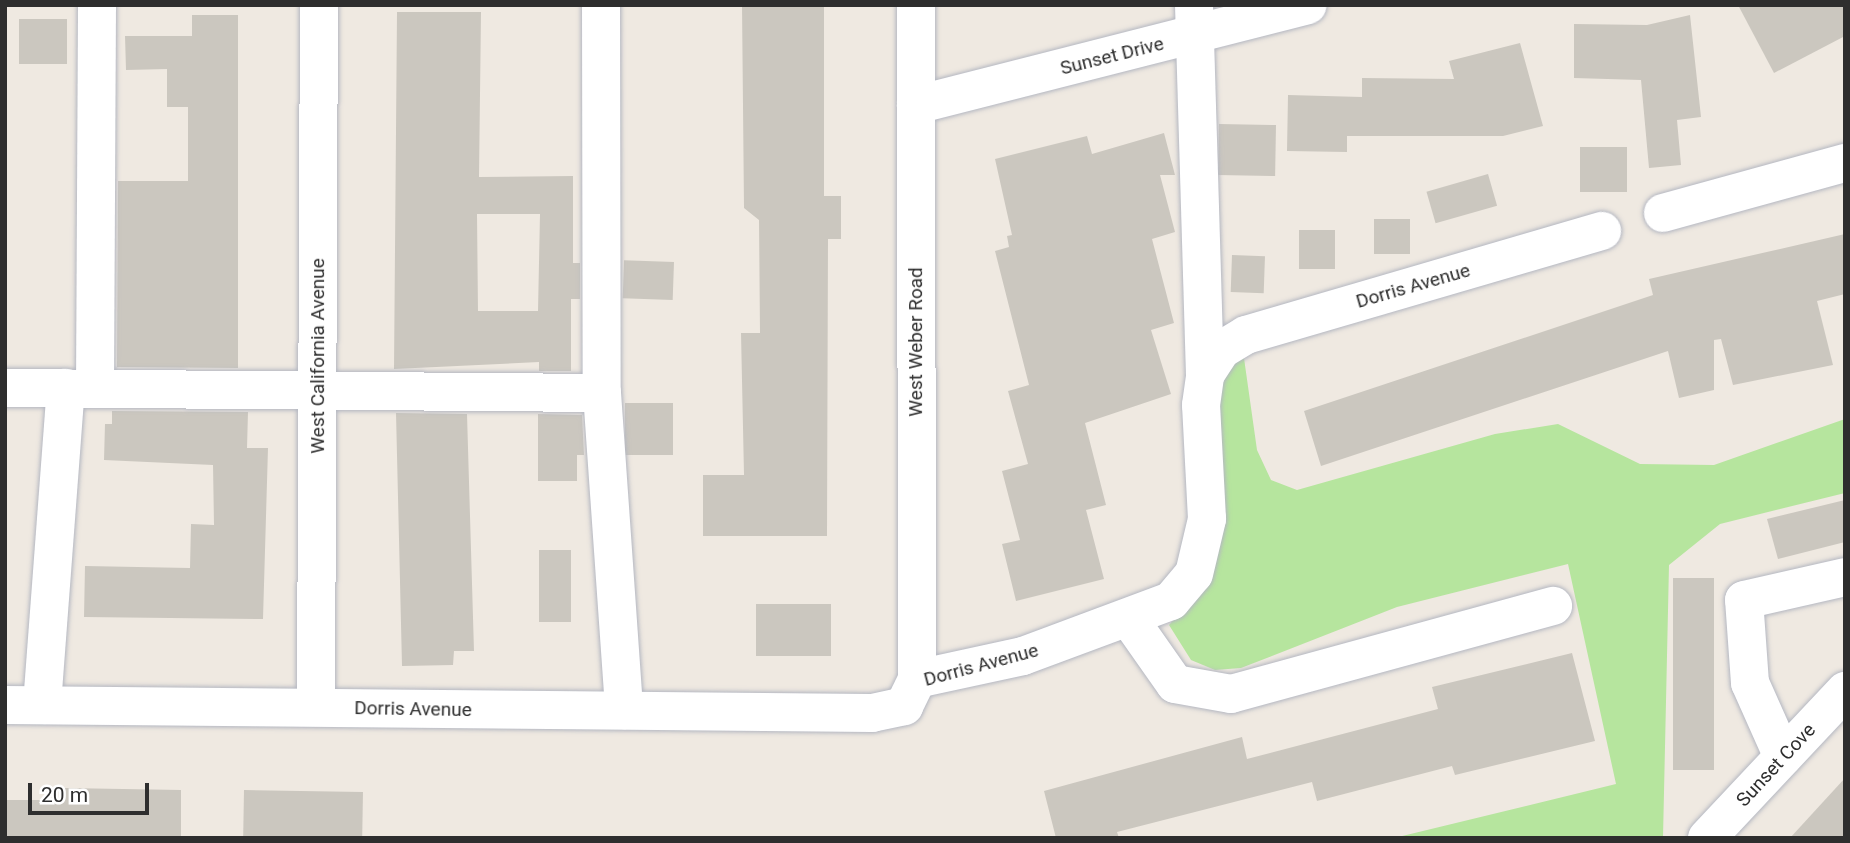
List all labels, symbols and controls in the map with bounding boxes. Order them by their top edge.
street label: Sunset Drive [1058,32,1166,80]
street label: West California Avenue [307,258,329,454]
street label: Dorris Avenue [1353,259,1473,313]
street label: West Weber Road [905,267,927,417]
street label: Dorris Avenue [921,639,1041,691]
street label: Dorris Avenue [354,697,472,721]
street label: Sunset Cove [1732,719,1820,811]
scale bar [32,770,152,814]
text: 20 m [41,783,88,807]

